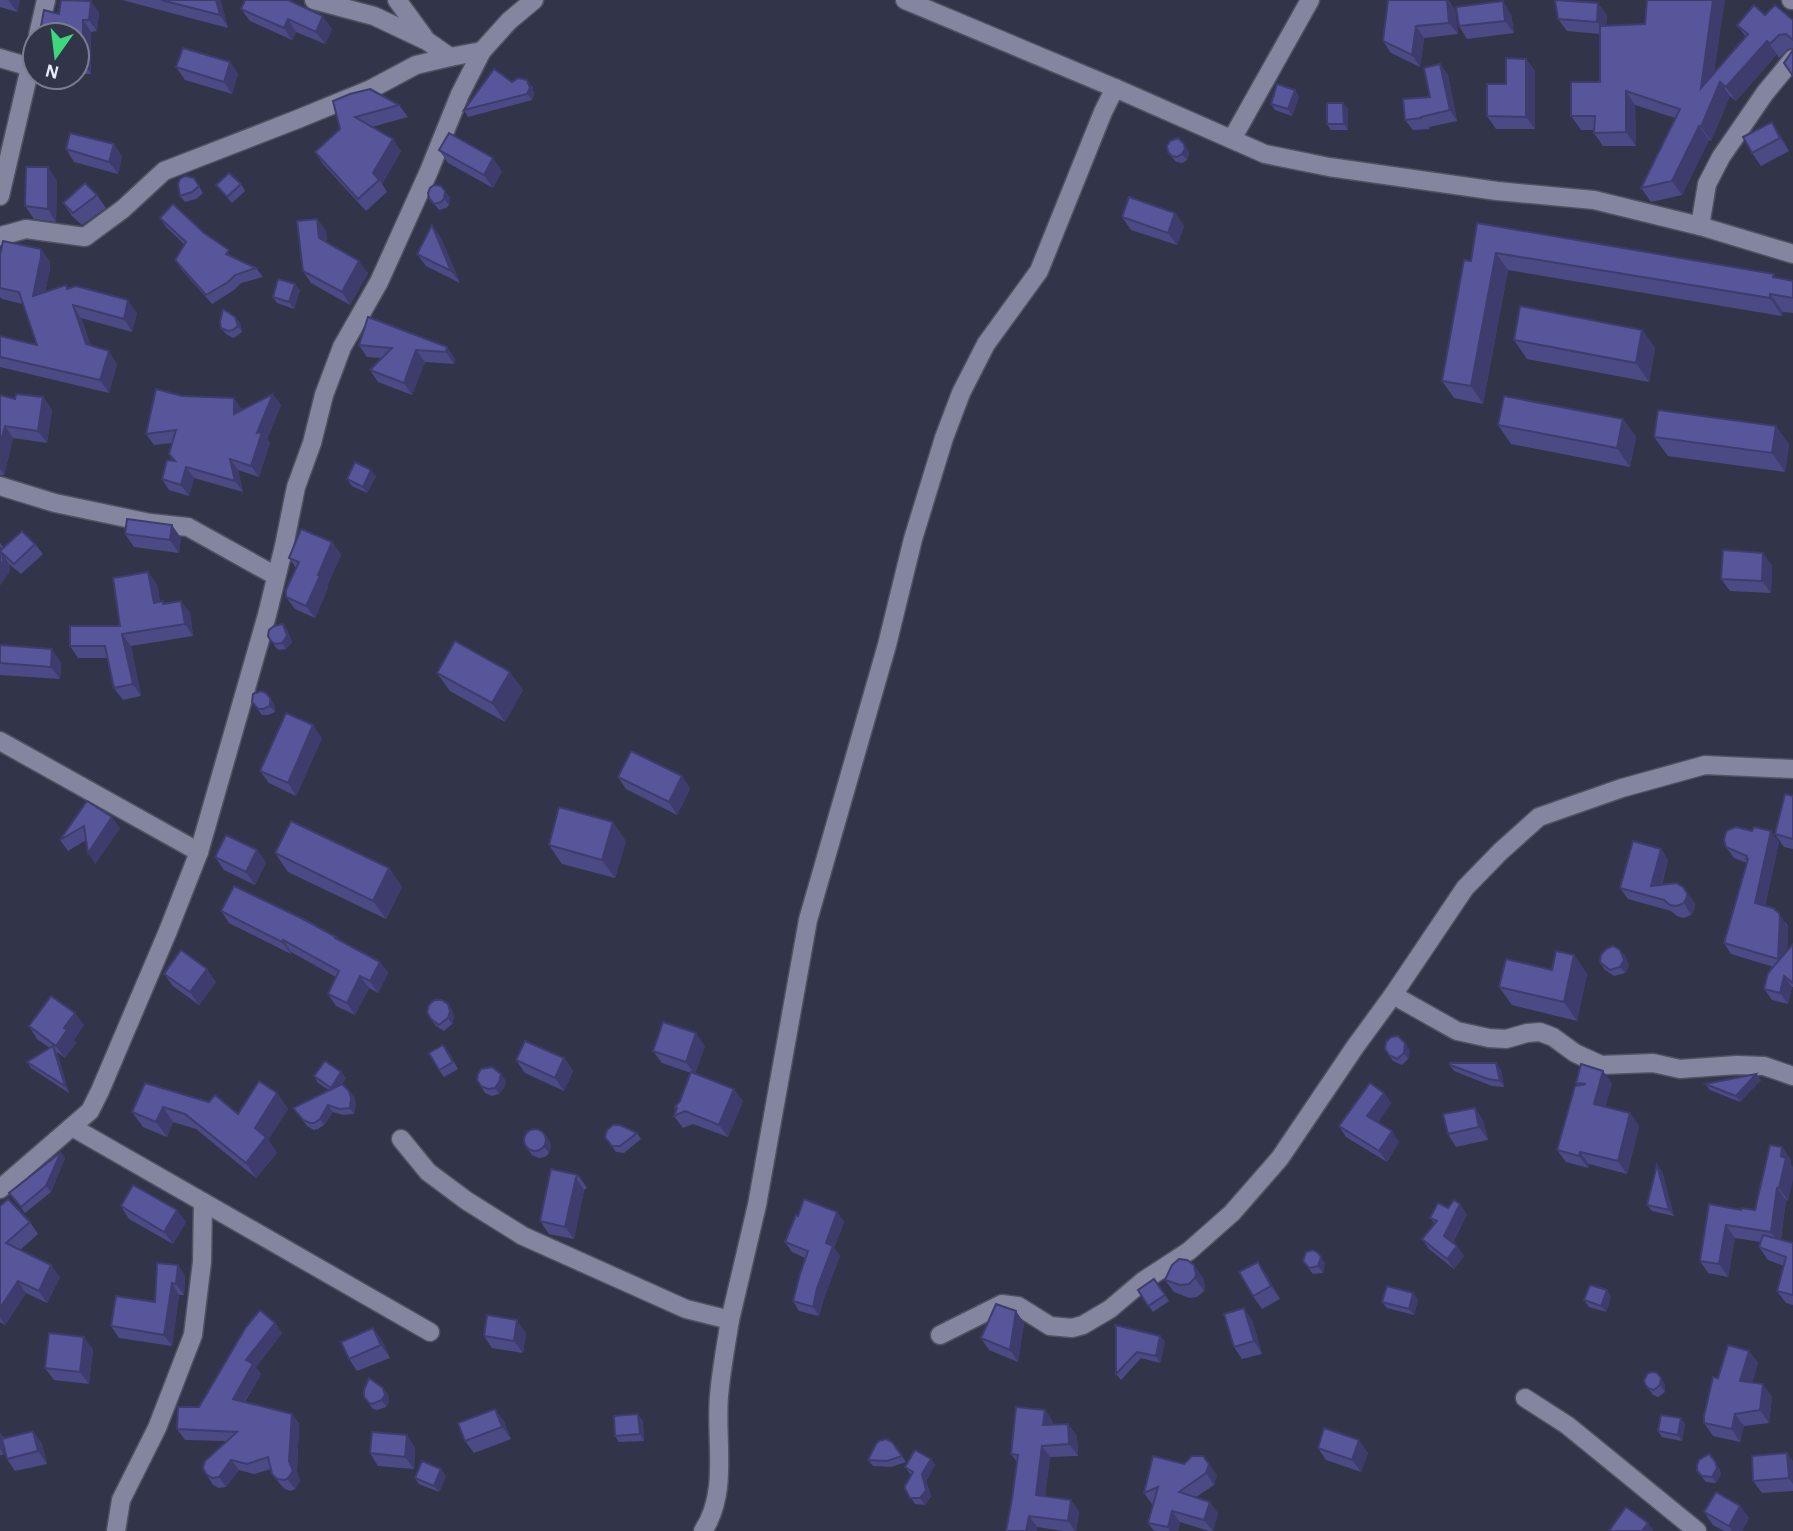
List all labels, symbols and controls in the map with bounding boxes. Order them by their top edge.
north arrow [21,21,91,91]
text: N [44,60,61,82]

